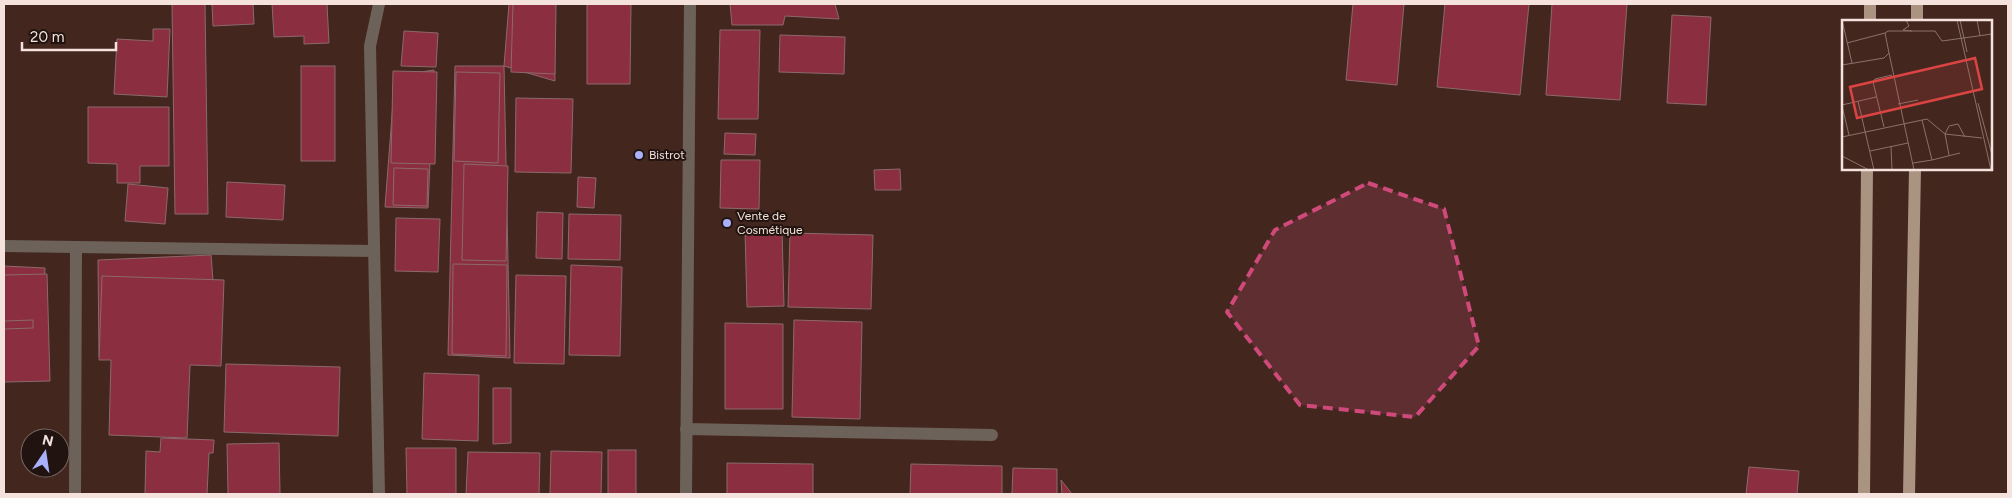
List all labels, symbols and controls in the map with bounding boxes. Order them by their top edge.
scale bar [22,20,116,52]
inset map [1842,20,1992,170]
text: 20 m [30,28,64,46]
place label: Bistrot [649,148,685,162]
marker: Bistrot [633,149,645,161]
place label: Vente de Cosmétique [737,209,803,237]
marker: Vente de Cosmétique [721,217,733,229]
north arrow [20,428,70,478]
text: N [41,431,55,450]

